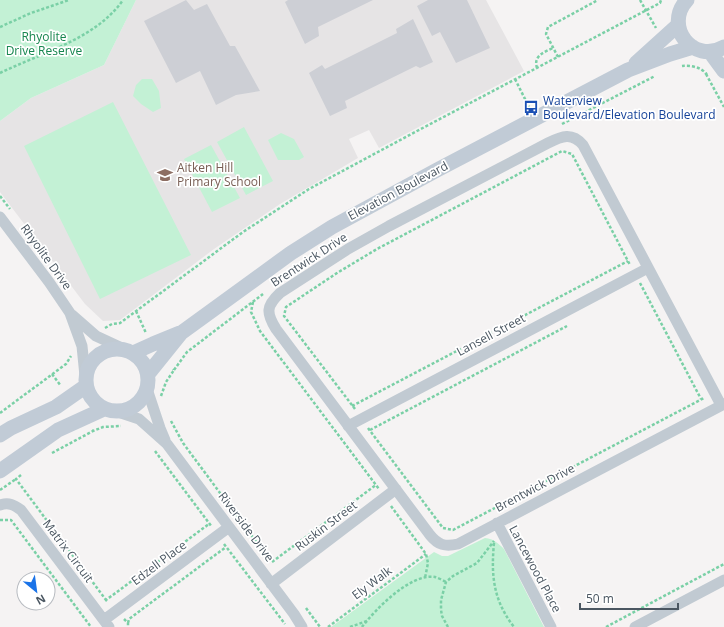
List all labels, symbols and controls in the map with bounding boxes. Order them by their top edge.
park label: Rhyolite Drive Reserve [6,28,83,59]
place label: Waterview Boulevard/Elevation Boulevard [543,92,716,123]
bus stop icon: Waterview Boulevard/Elevation Boulevard [522,99,540,117]
street label: Elevation Boulevard [345,157,451,224]
place label: Aitken Hill Primary School [177,159,261,190]
school or university icon: Aitken Hill Primary School [156,166,174,184]
street label: Rhyolite Drive [17,220,76,293]
street label: Brentwick Drive [267,228,350,291]
street label: Lansell Street [453,309,528,360]
street label: Brentwick Drive [492,459,578,516]
street label: Riverside Drive [215,488,278,565]
street label: Ruskin Street [291,497,360,555]
street label: Matrix Circuit [39,516,98,586]
street label: Lancewood Place [505,522,566,616]
street label: Edzell Place [128,536,190,589]
street label: Ely Walk [348,562,396,603]
north arrow [16,571,56,611]
scale bar [580,585,678,611]
text: 50 m [586,590,614,607]
text: N [34,591,49,609]

